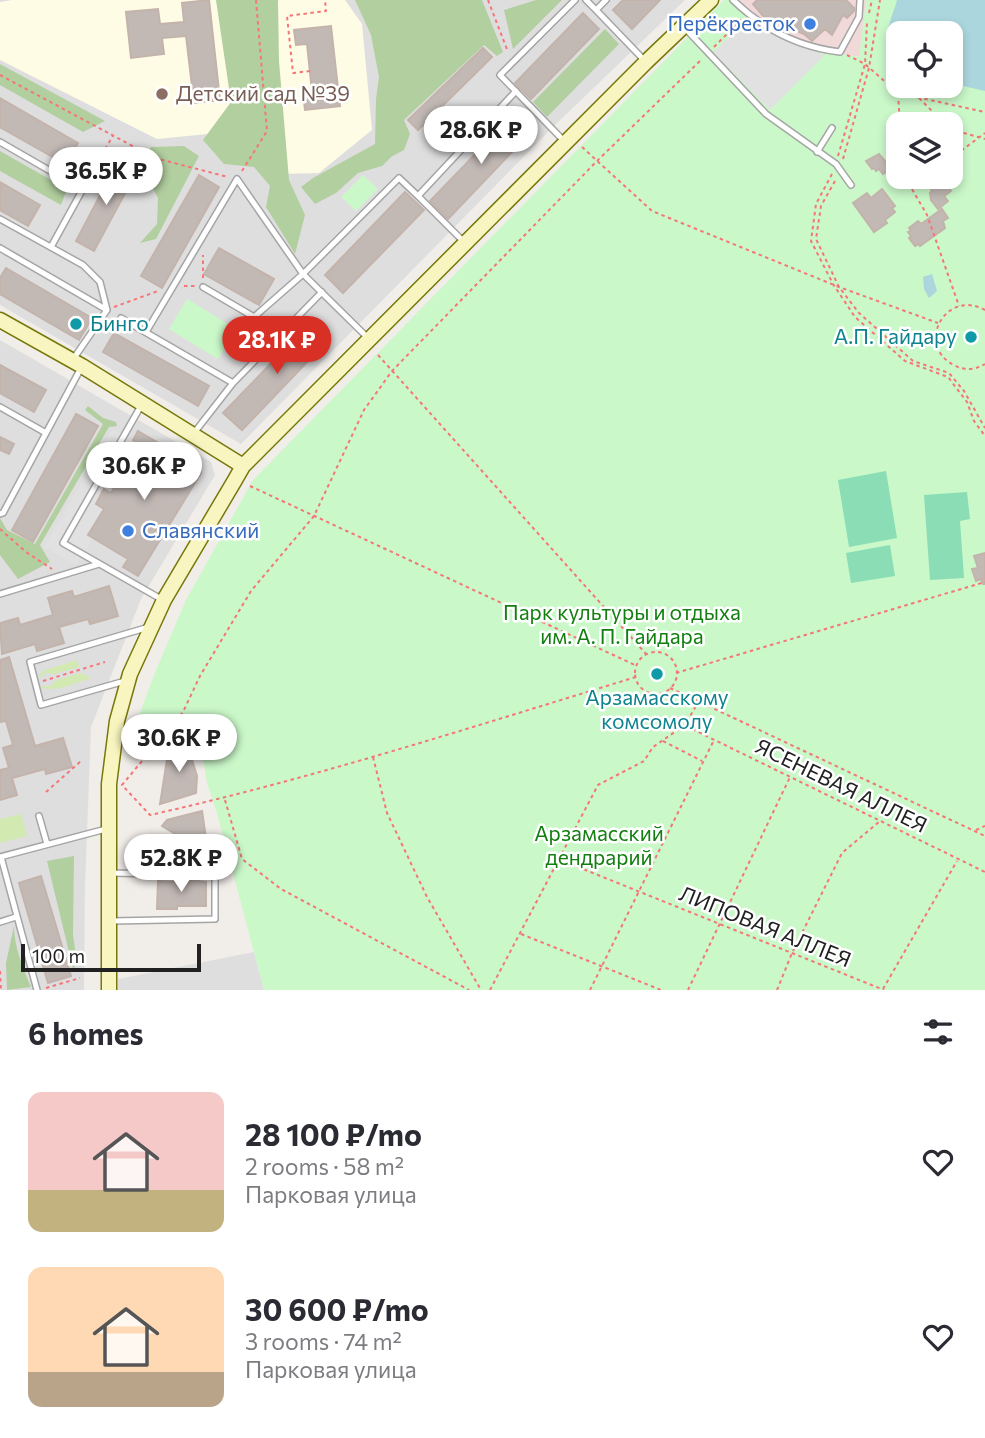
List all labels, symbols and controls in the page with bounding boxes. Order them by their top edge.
place label: Перёкресток [667,10,796,35]
marker: Перёкресток [802,16,818,32]
map controls [886,21,963,189]
button: locate [886,21,963,98]
place label: Детский сад №39 [176,80,350,105]
marker: Детский сад №39 [154,86,170,102]
pin: 28.6K ₽ [416,106,546,166]
button: layers [886,112,963,189]
text: 28.6K ₽ [440,115,522,143]
pin: 36.5K ₽ [41,148,171,207]
text: 36.5K ₽ [65,156,147,184]
place label: Бинго [90,310,149,335]
marker: Бинго [68,316,84,332]
pin: 28.1K ₽ [212,316,342,376]
place label: А.П. Гайдару [834,323,957,348]
text: 28.1K ₽ [238,325,316,353]
marker: А.П. Гайдару [963,329,979,345]
pin: 30.6K ₽ [79,442,209,502]
text: 30.6K ₽ [102,451,186,479]
place label: Славянский [142,517,259,542]
marker: Славянский [120,523,136,539]
park label: Парк культуры и отдыха им. А. П. Гайдара [503,599,741,648]
marker: Арзамасскому комсомолу [649,666,665,682]
place label: Арзамасскому комсомолу [585,684,729,733]
pin: 30.6K ₽ [114,714,244,774]
text: 30.6K ₽ [137,723,221,751]
street label: ЯСЕНЕВАЯ АЛЛЕЯ [752,732,931,837]
park label: Арзамасский дендрарий [534,820,664,869]
pin: 52.8K ₽ [116,834,246,894]
text: 52.8K ₽ [140,843,222,871]
street label: ЛИПОВАЯ АЛЛЕЯ [676,880,855,971]
scale bar [21,941,201,973]
text: 100 m [32,944,85,967]
icon: filters [919,1013,957,1051]
text: 6 homes [28,1014,143,1051]
text: 28 100 ₽/mo [245,1115,422,1152]
icon: home [84,1120,168,1204]
icon: heart [919,1143,957,1181]
text: 2 rooms · 58 m² [245,1152,404,1180]
text: Парковая улица [245,1180,417,1208]
text: 30 600 ₽/mo [245,1290,429,1327]
icon: home [84,1295,168,1379]
icon: heart [919,1318,957,1356]
text: 3 rooms · 74 m² [245,1327,402,1355]
text: Парковая улица [245,1355,417,1383]

